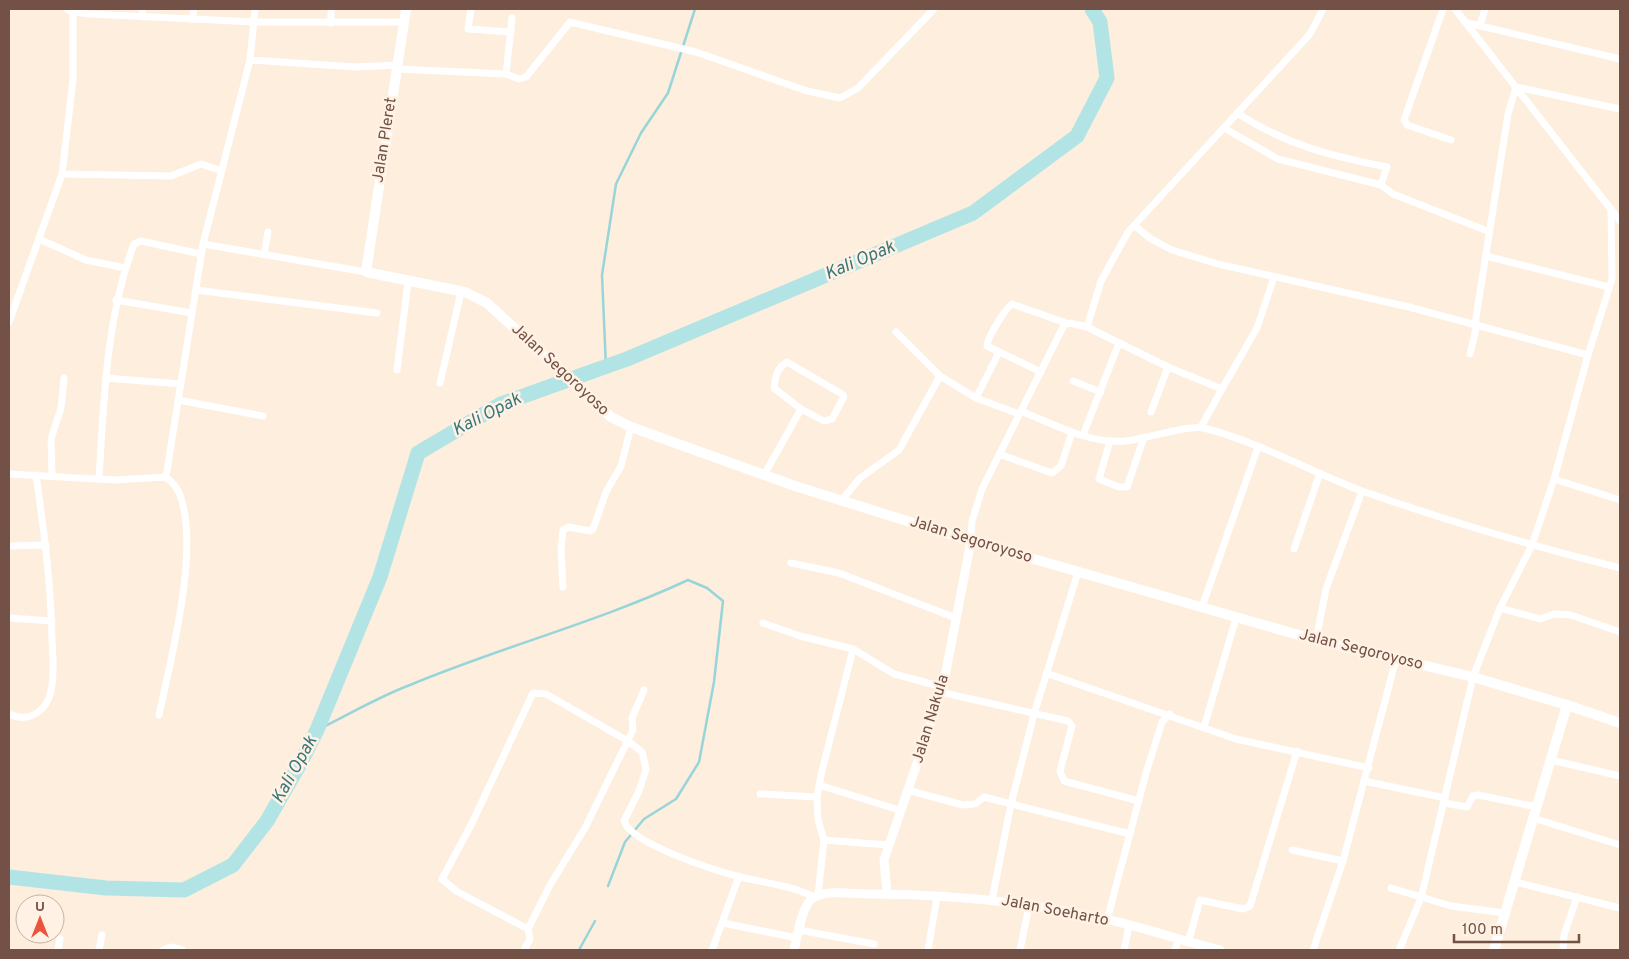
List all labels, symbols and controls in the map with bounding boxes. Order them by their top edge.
street label: Jalan Pleret [368,96,402,184]
water label: Kali Opak [821,236,899,286]
street label: Jalan Segoroyoso [507,319,613,421]
water label: Kali Opak [449,387,526,442]
street label: Jalan Segoroyoso [907,512,1035,568]
street label: Jalan Segoroyoso [1297,625,1425,675]
street label: Jalan Nakula [908,672,954,766]
water label: Kali Opak [267,731,323,808]
street label: Jalan Soeharto [1000,891,1110,931]
north arrow [15,894,65,944]
text: U [35,899,45,916]
scale bar [1454,912,1579,944]
text: 100 m [1462,921,1503,940]

